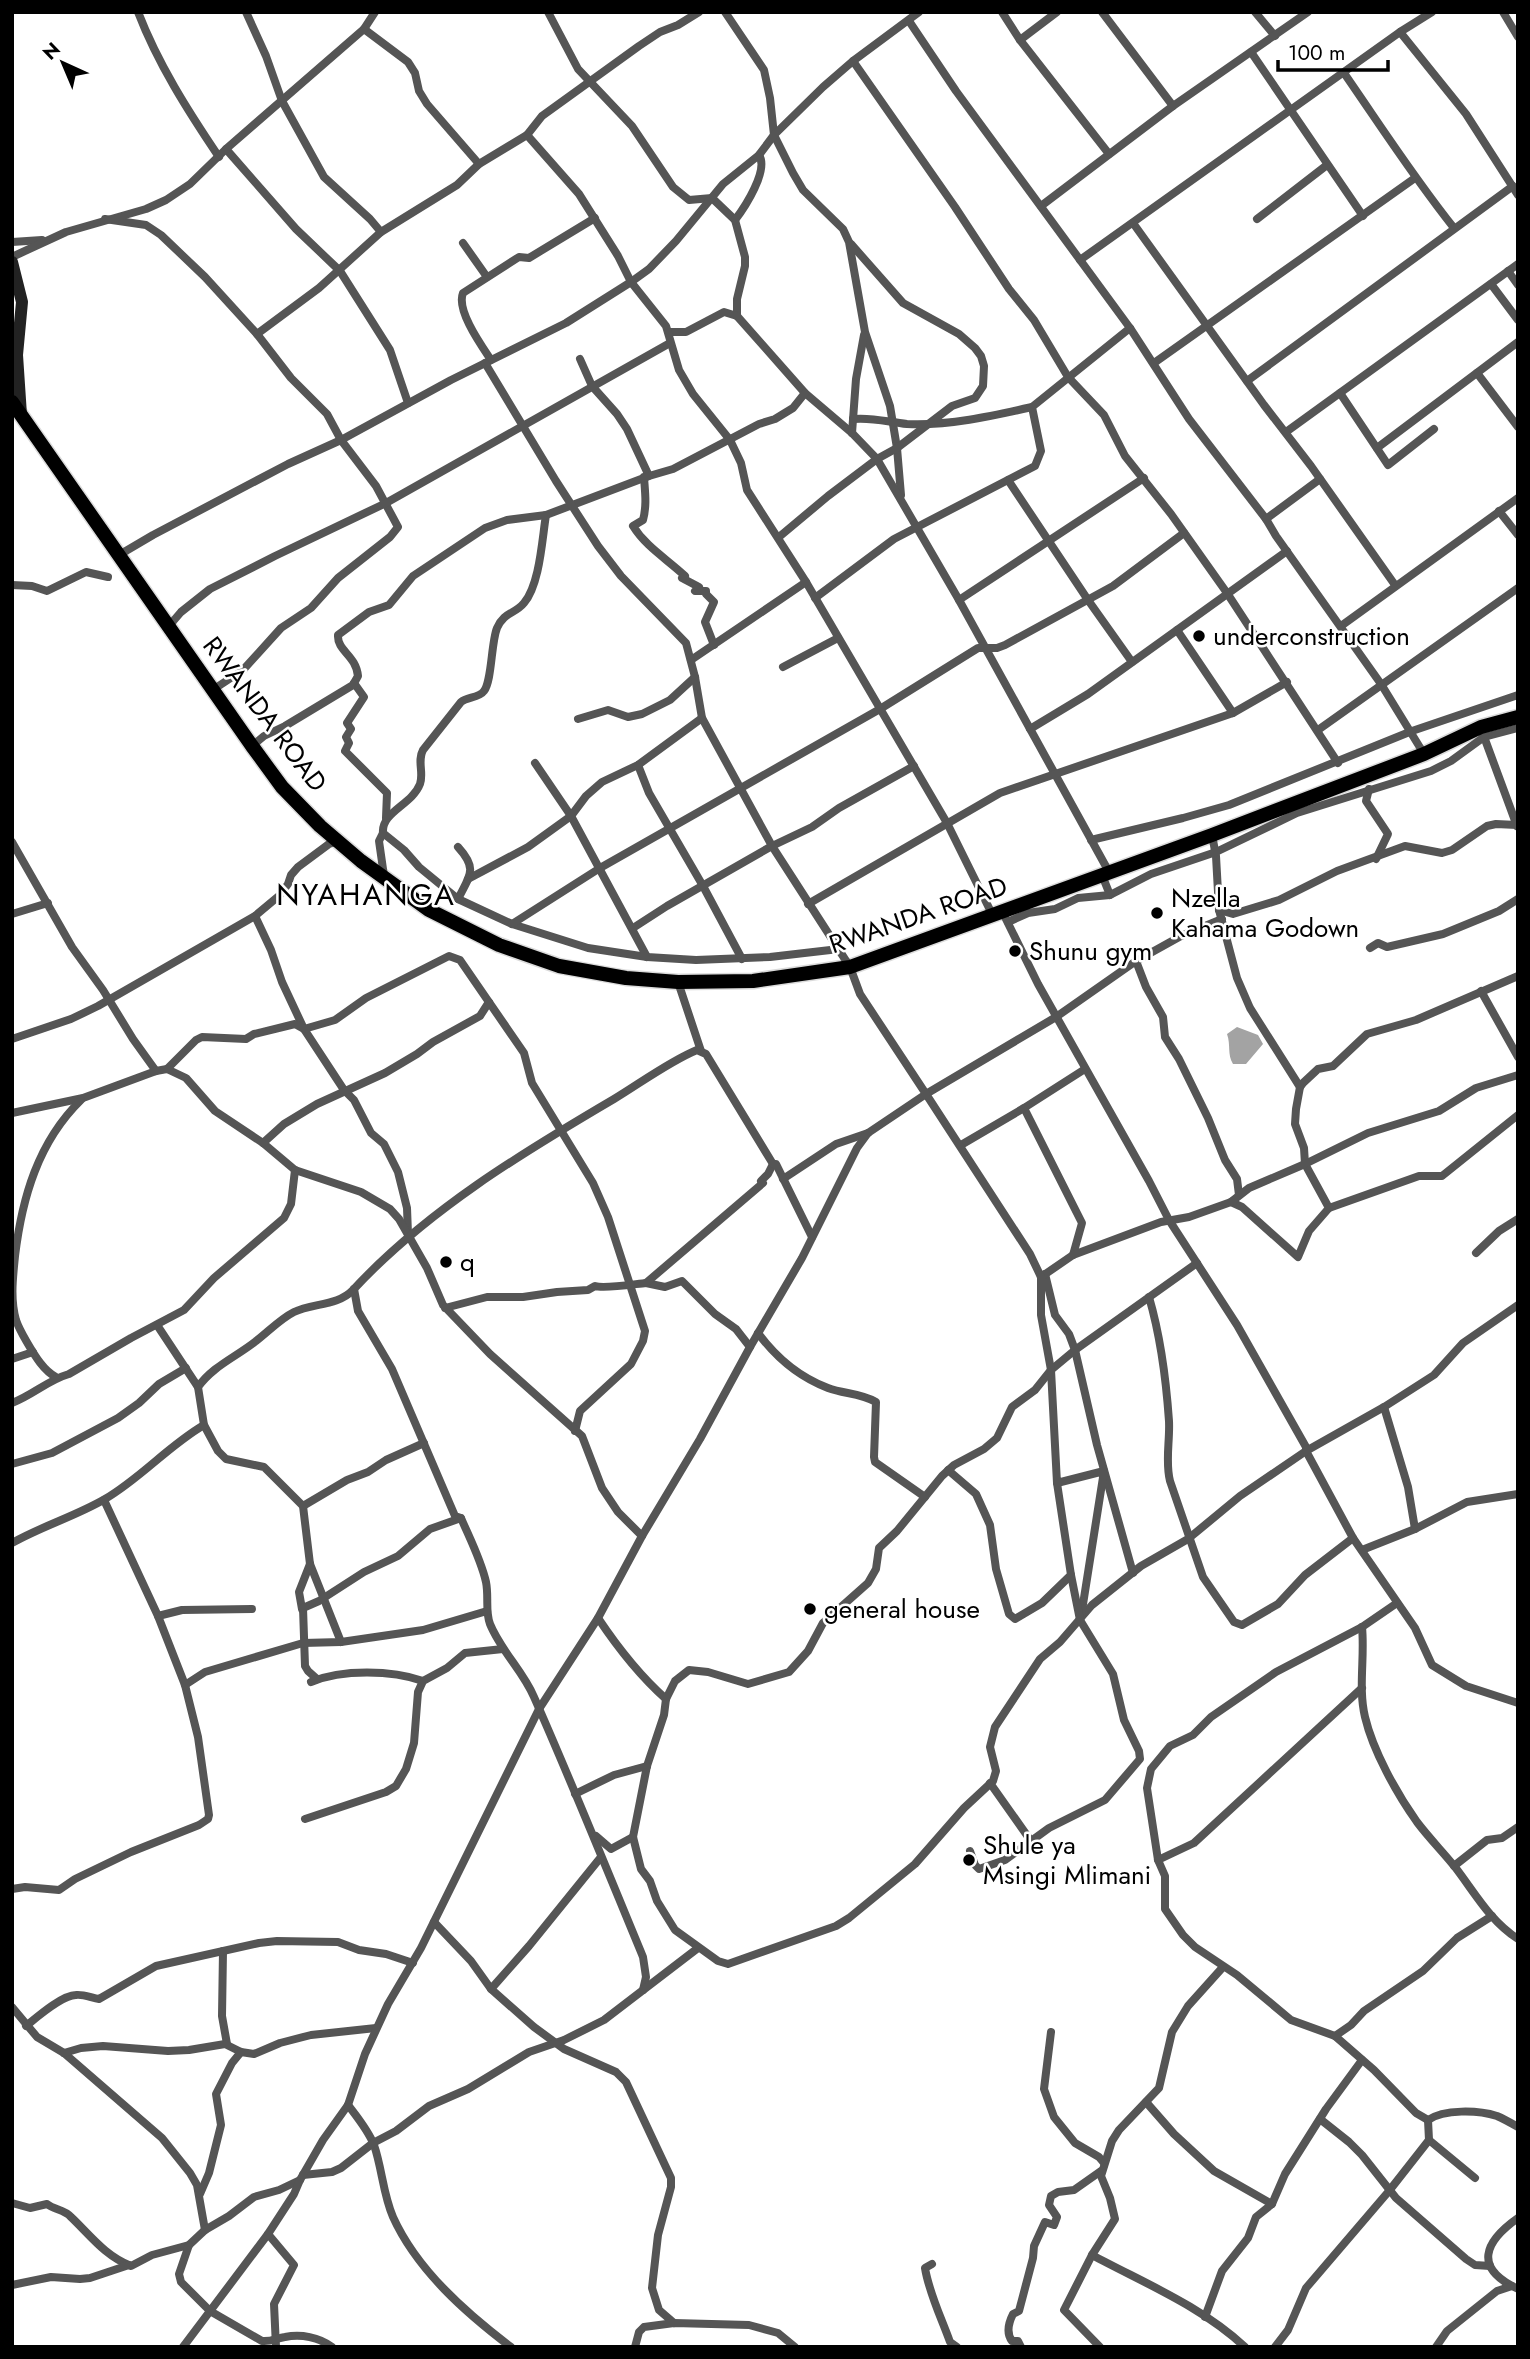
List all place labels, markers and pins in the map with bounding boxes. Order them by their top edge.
place label: underconstruction [1213,617,1410,655]
marker: underconstruction [1191,628,1207,644]
place label: Nzella Kahama Godown [1171,879,1359,947]
marker: Nzella Kahama Godown [1149,905,1165,921]
place label: Shunu gym [1029,932,1152,970]
marker: Shunu gym [1007,943,1023,959]
place label: q [460,1243,475,1281]
marker: q [438,1254,454,1270]
place label: general house [824,1590,980,1628]
marker: general house [802,1601,818,1617]
place label: Shule ya Msingi Mlimani [983,1826,1151,1894]
marker: Shule ya Msingi Mlimani [961,1852,977,1868]

